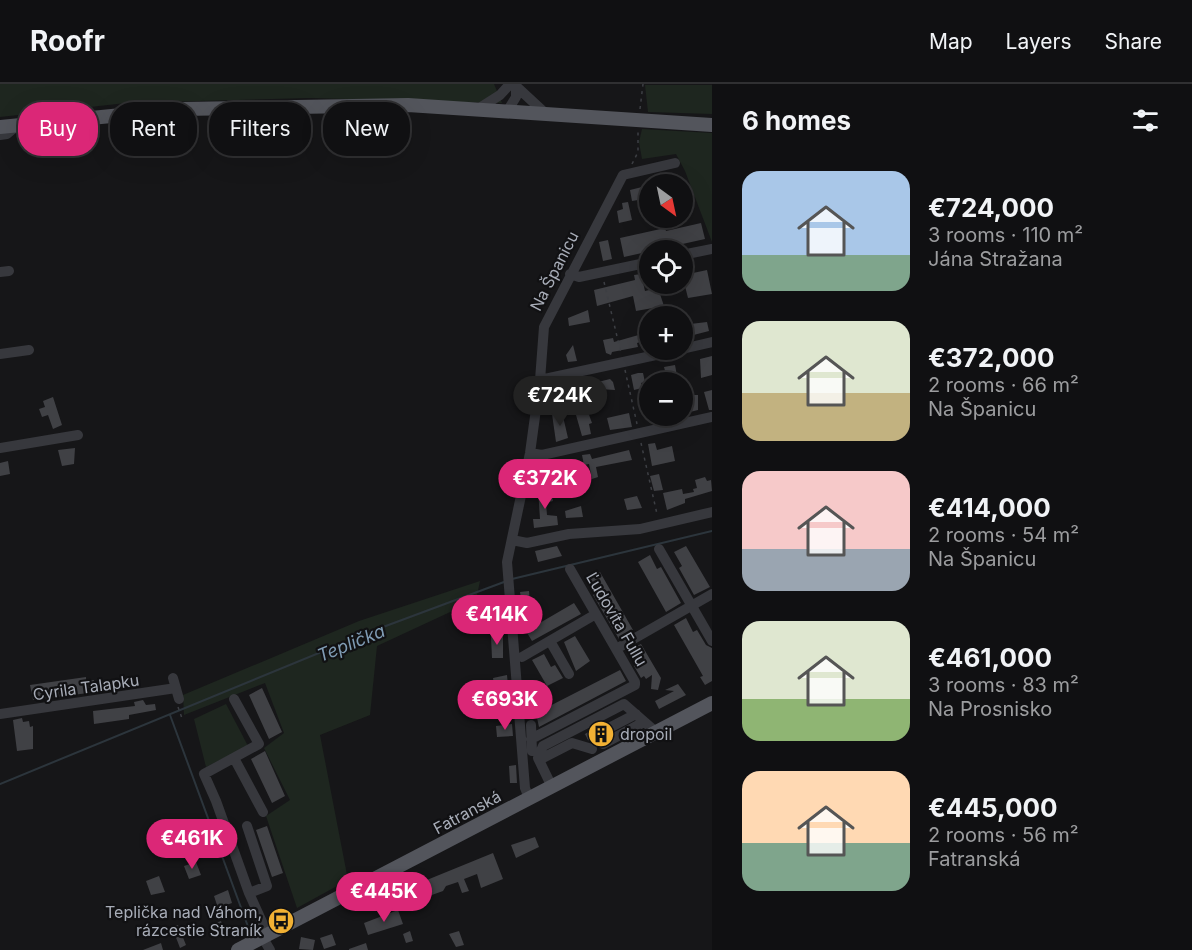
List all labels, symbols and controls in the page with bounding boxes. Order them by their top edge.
text: Roofr [30,24,105,58]
text: Map [929,29,973,54]
text: Layers [1006,29,1072,54]
text: Share [1105,29,1162,54]
chip: Buy [18,102,98,156]
chip: Rent [110,102,197,156]
chip: Filters [209,102,311,156]
chip: New [323,102,410,156]
icon: filters [1129,104,1162,137]
text: 6 homes [742,105,851,136]
north arrow [639,174,693,228]
map controls [639,174,693,426]
text: €724,000 [928,192,1054,223]
icon: home [790,195,862,267]
text: 3 rooms · 110 m² [928,223,1083,247]
street label: Na Španicu [525,228,583,314]
button: locate [639,240,693,294]
text: Jána Stražana [928,247,1063,271]
button: + [639,306,693,360]
text: €372,000 [928,342,1055,373]
icon: home [790,345,862,417]
button: − [639,372,693,426]
text: 2 rooms · 66 m² [928,373,1079,397]
pin: €724K [518,376,602,427]
text: €724K [527,383,593,407]
text: Na Španicu [928,397,1036,421]
pin: €372K [503,459,587,510]
text: €372K [512,466,578,490]
text: €414,000 [928,492,1051,523]
icon: home [790,495,862,567]
text: 2 rooms · 54 m² [928,523,1079,547]
text: Na Španicu [928,547,1036,571]
street label: Ľudovíta Fullu [582,569,652,669]
pin: €414K [455,595,539,646]
text: €414K [466,602,529,626]
water label: Teplička [314,620,388,666]
text: €461,000 [928,642,1052,673]
icon: home [790,645,862,717]
street label: Cyrila Talapku [32,670,140,704]
text: 3 rooms · 83 m² [928,673,1079,697]
pin: €693K [463,680,547,731]
text: €693K [472,687,538,711]
text: Na Prosnisko [928,697,1052,721]
building icon: dropoil [586,719,616,749]
place label: dropoil [620,724,672,744]
street label: Fatranská [430,786,504,838]
text: €445,000 [928,792,1058,823]
icon: home [790,795,862,867]
pin: €461K [150,819,234,870]
text: 2 rooms · 56 m² [928,823,1079,847]
text: €461K [160,826,224,850]
text: Fatranská [928,847,1020,871]
pin: €445K [342,872,426,923]
text: €445K [350,879,418,903]
place label: Teplička nad Váhom, rázcestie Straník [105,902,262,940]
bus stop icon: Teplička nad Váhom, rázcestie Straník [266,906,296,936]

